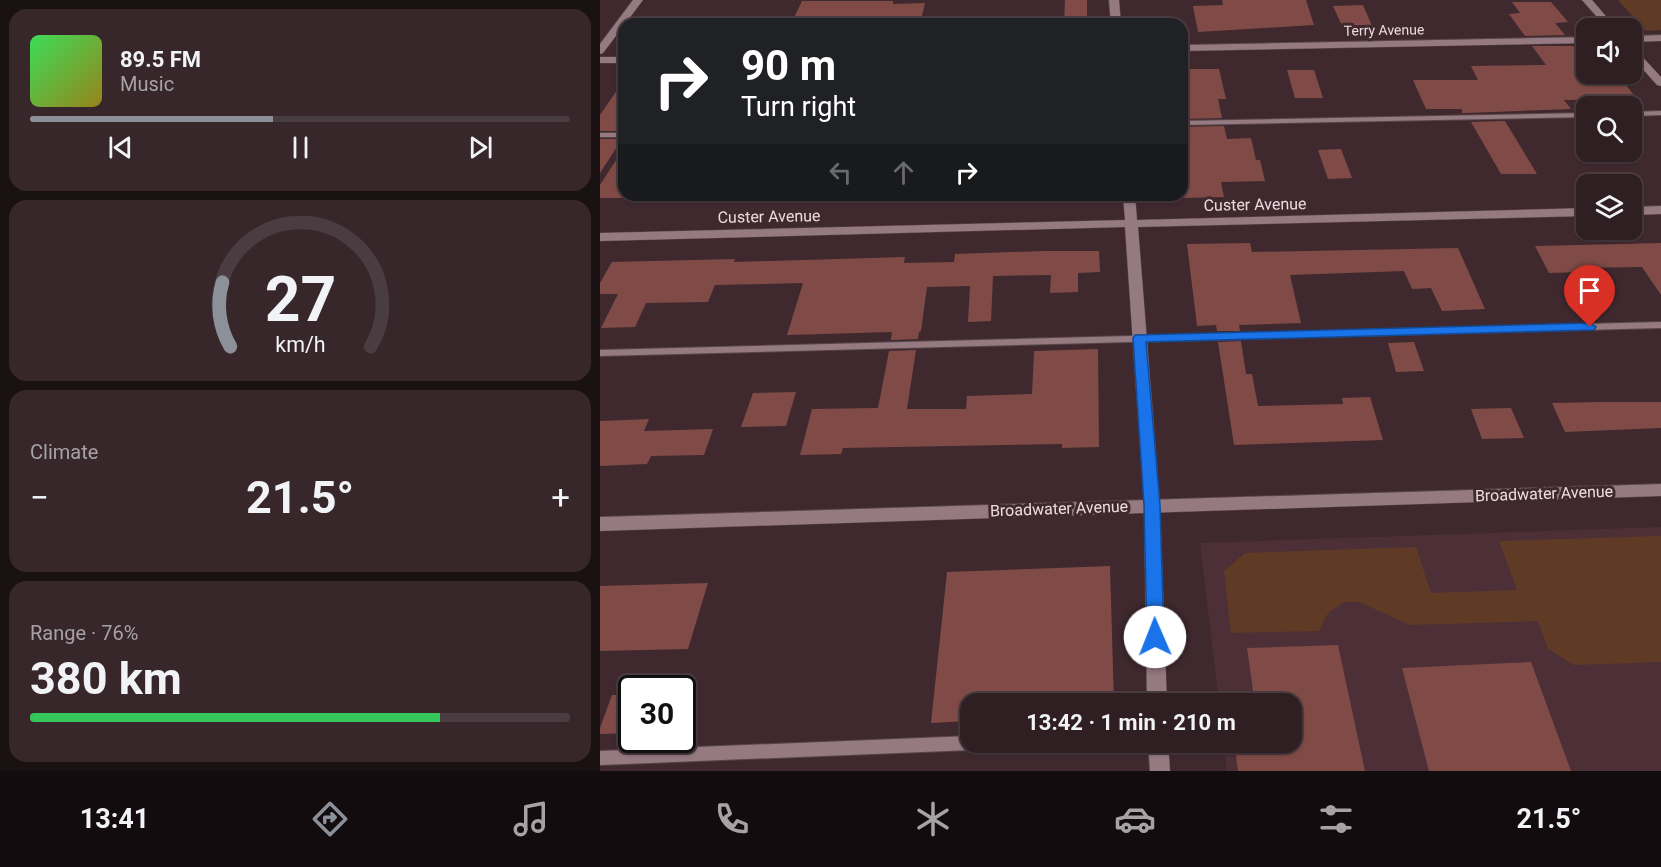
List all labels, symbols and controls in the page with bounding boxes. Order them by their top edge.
map controls [1576,18,1642,240]
button: sound [1576,18,1642,84]
street label: Terry Avenue [1344,21,1424,39]
text: 90 m [741,41,836,90]
icon: right [642,42,720,120]
text: 89.5 FM [120,47,201,72]
text: Music [120,72,174,96]
text: Turn right [741,91,856,123]
button: search [1576,96,1642,162]
icon: previous [104,131,137,164]
icon: pause [284,131,317,164]
icon: next [464,131,497,164]
icon: left [824,156,857,189]
icon: ahead [887,156,920,189]
icon: right [950,156,983,189]
button: layers [1576,174,1642,240]
street label: Custer Avenue [1203,194,1307,215]
street label: Custer Avenue [717,206,821,227]
text: 27 [264,263,336,336]
pin [1564,265,1615,327]
icon: arrive [1573,274,1606,307]
text: km/h [275,333,325,358]
text: Climate [30,440,98,464]
text: 21.5° [246,471,354,524]
text: − [30,478,49,517]
text: + [551,478,570,517]
street label: Broadwater Avenue [1475,482,1613,505]
street label: Broadwater Avenue [990,497,1128,520]
position arrow [1123,605,1187,669]
text: Range · 76% [30,621,138,645]
text: 380 km [30,652,182,705]
speed limit sign: 30 [618,675,696,753]
text: 13:42 · 1 min · 210 m [1026,710,1236,735]
icon: directions [309,798,351,840]
icon: music [510,798,552,840]
icon: phone [711,798,753,840]
icon: climate [912,798,954,840]
icon: car [1114,798,1156,840]
icon: filters [1315,798,1357,840]
text: 13:41 [80,803,149,835]
text: 21.5° [1516,803,1581,835]

